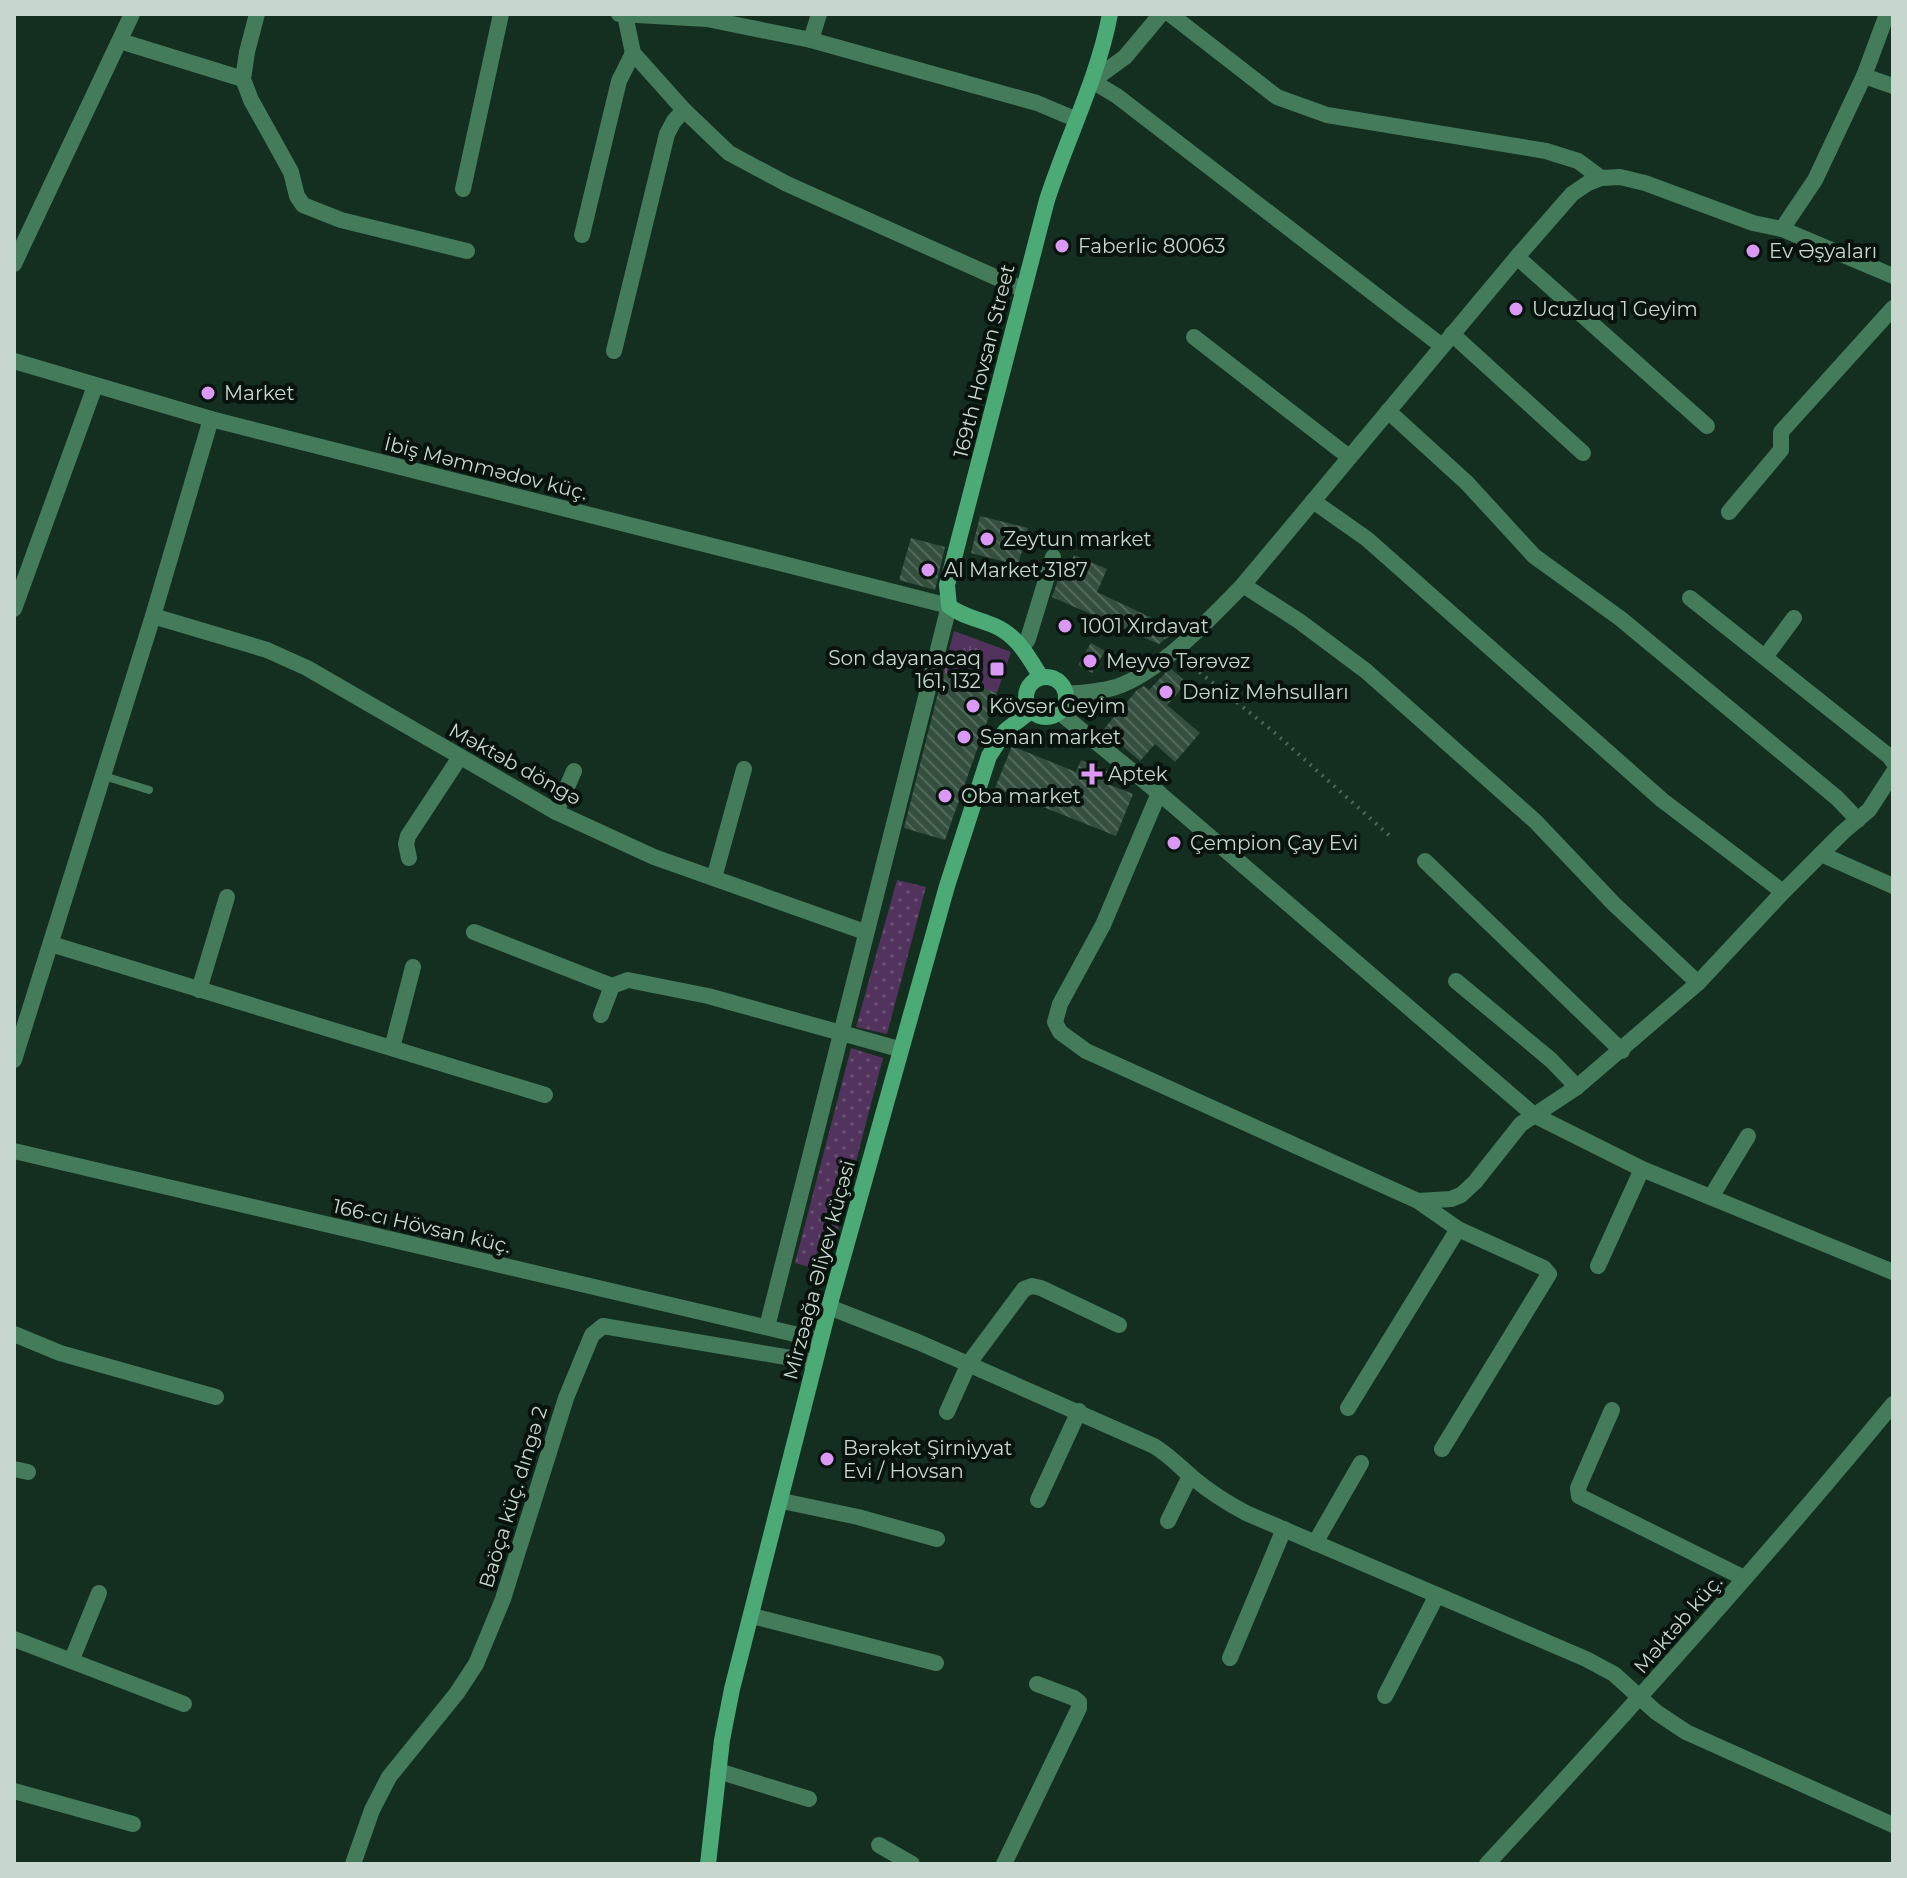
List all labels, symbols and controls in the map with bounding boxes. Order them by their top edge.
place label: Faberlic 80063 [1078,234,1226,258]
marker: Faberlic 80063 [1053,237,1071,255]
place label: Ev Əşyaları [1769,239,1877,263]
marker: Ev Əşyaları [1744,242,1762,260]
street label: 169th Hovsan Street [948,262,1020,460]
place label: Ucuzluq 1 Geyim [1532,297,1698,321]
marker: Ucuzluq 1 Geyim [1507,300,1525,318]
place label: Market [224,381,295,405]
marker: Market [199,384,217,402]
street label: İbiş Məmmədov küç. [382,431,590,505]
place label: Zeytun market [1003,527,1152,551]
marker: Zeytun market [978,530,996,548]
place label: Al Market 3187 [944,558,1088,582]
marker: Al Market 3187 [919,561,937,579]
place label: 1001 Xırdavat [1081,614,1209,638]
marker: 1001 Xırdavat [1056,617,1074,635]
place label: Son dayanacaq 161, 132 [828,646,981,693]
place label: Meyvə Tərəvəz [1106,649,1250,673]
marker: Meyvə Tərəvəz [1081,652,1099,670]
marker: Son dayanacaq 161, 132 [988,660,1006,678]
place label: Dəniz Məhsulları [1182,680,1349,704]
marker: Dəniz Məhsulları [1157,683,1175,701]
place label: Kövsər Geyim [989,694,1126,718]
marker: Kövsər Geyim [964,697,982,715]
street label: Məktəb döngə [445,718,585,810]
place label: Sənan market [980,725,1121,749]
marker: Sənan market [955,728,973,746]
place label: Aptek [1108,762,1168,786]
marker: Aptek [1083,765,1101,783]
place label: Oba market [961,784,1081,808]
marker: Oba market [936,787,954,805]
place label: Çempion Çay Evi [1190,831,1358,855]
marker: Çempion Çay Evi [1165,834,1183,852]
street label: Mirzəağa Əliyev küçəsi [778,1158,860,1382]
street label: 166-cı Hövsan küç. [331,1194,513,1258]
street label: Baöça küç. dıngə 2 [474,1403,552,1591]
place label: Bərəkət Şirniyyat Evi / Hovsan [843,1436,1012,1483]
marker: Bərəkət Şirniyyat Evi / Hovsan [818,1450,836,1468]
street label: Məktəb küç. [1629,1570,1727,1678]

